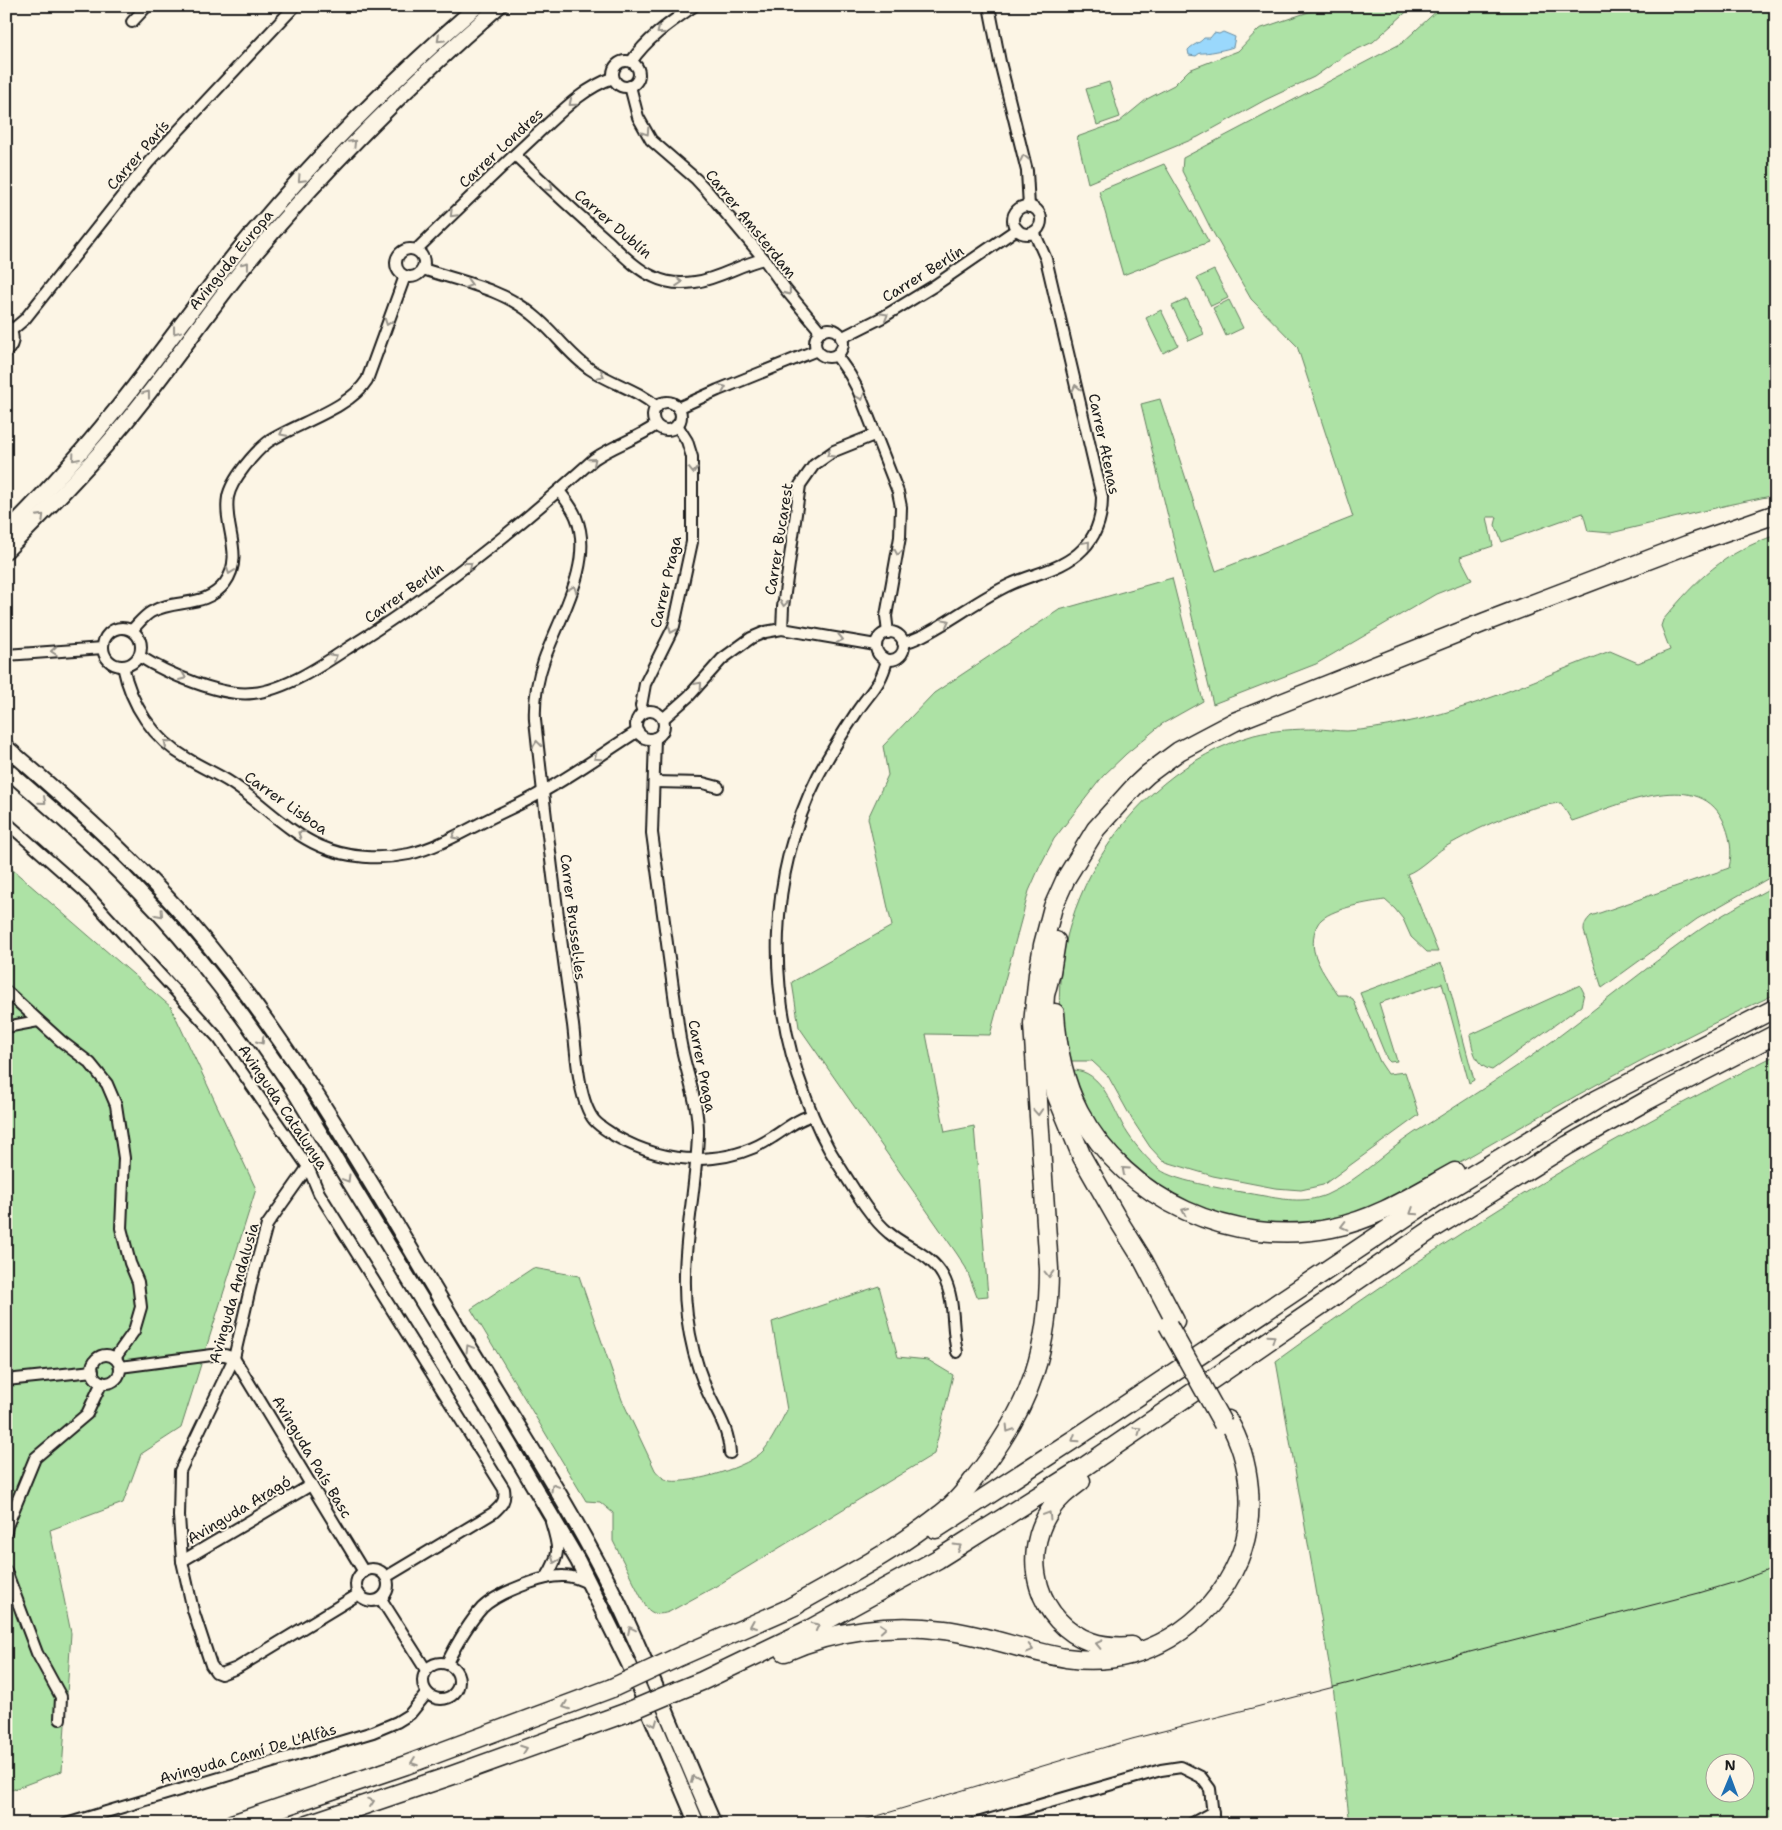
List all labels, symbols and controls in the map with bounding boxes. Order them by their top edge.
one-way arrow [657,26,666,34]
one-way arrow [437,33,446,42]
one-way arrow [568,97,577,106]
street label: Carrer Londres [454,104,548,192]
street label: Carrer París [102,116,174,194]
one-way arrow [640,126,649,136]
one-way arrow [347,140,356,149]
one-way arrow [1019,154,1030,163]
street label: Carrer Amsterdam [701,165,801,283]
one-way arrow [298,173,307,182]
one-way arrow [544,183,553,192]
street label: Carrer Dublín [570,185,656,263]
street label: Avinguda Europa [184,205,278,314]
one-way arrow [450,208,459,217]
street label: Carrer Berlín [878,241,968,307]
one-way arrow [240,262,248,271]
one-way arrow [675,277,683,288]
one-way arrow [465,279,473,289]
one-way arrow [782,287,791,296]
one-way arrow [879,312,888,322]
one-way arrow [384,317,394,326]
one-way arrow [173,325,182,335]
one-way arrow [595,369,604,379]
one-way arrow [718,384,727,394]
one-way arrow [1072,384,1082,393]
one-way arrow [141,391,149,400]
one-way arrow [854,392,865,401]
street label: Carrer Atenas [1084,392,1124,496]
one-way arrow [279,427,288,437]
one-way arrow [826,447,835,457]
one-way arrow [71,453,80,462]
one-way arrow [587,458,596,466]
one-way arrow [688,466,698,474]
street label: Carrer Bucarest [760,481,798,597]
one-way arrow [35,514,44,523]
street label: Carrer Praga [646,533,686,630]
one-way arrow [1082,540,1091,549]
one-way arrow [893,547,903,556]
street label: Carrer Berlín [360,558,448,628]
one-way arrow [463,562,472,571]
one-way arrow [226,566,236,575]
one-way arrow [568,585,578,593]
one-way arrow [779,599,790,607]
one-way arrow [941,618,950,628]
one-way arrow [667,625,678,634]
one-way arrow [835,634,844,644]
one-way arrow [50,646,58,657]
one-way arrow [329,653,338,663]
one-way arrow [178,670,187,681]
one-way arrow [693,682,702,691]
one-way arrow [532,739,543,747]
one-way arrow [163,740,172,749]
one-way arrow [593,751,602,761]
street label: Carrer Lisboa [240,767,332,840]
one-way arrow [37,796,46,804]
one-way arrow [451,830,460,840]
one-way arrow [297,831,306,841]
street label: Carrer Brussel·les [555,853,591,981]
one-way arrow [154,909,163,918]
street label: Carrer Praga [683,1018,721,1115]
one-way arrow [255,1035,264,1045]
street label: Avinguda Catalunya [234,1041,333,1174]
one-way arrow [1032,1108,1043,1116]
one-way arrow [1122,1167,1131,1176]
one-way arrow [341,1173,351,1182]
one-way arrow [1409,1206,1419,1215]
one-way arrow [1181,1207,1190,1218]
street label: Avinguda Andalusia [204,1220,264,1366]
one-way arrow [1340,1220,1348,1230]
one-way arrow [1044,1270,1054,1278]
one-way arrow [1266,1335,1276,1344]
one-way arrow [466,1344,476,1353]
street label: Avinguda País Basc [267,1392,357,1522]
one-way arrow [1005,1424,1015,1433]
one-way arrow [1132,1427,1142,1436]
one-way arrow [1071,1433,1080,1442]
street label: Avinguda Aragó [184,1471,294,1549]
one-way arrow [550,1483,560,1492]
one-way arrow [1041,1511,1051,1520]
one-way arrow [952,1544,961,1554]
one-way arrow [551,1555,561,1564]
one-way arrow [749,1618,758,1629]
one-way arrow [811,1622,820,1632]
one-way arrow [879,1623,887,1634]
one-way arrow [627,1626,637,1635]
one-way arrow [1095,1639,1104,1650]
one-way arrow [1026,1643,1035,1654]
one-way arrow [562,1699,571,1710]
street label: Avinguda Camí De L'Alfàs [157,1719,339,1789]
one-way arrow [648,1719,658,1727]
one-way arrow [519,1745,528,1755]
north arrow [1704,1752,1754,1802]
one-way arrow [410,1756,419,1766]
text: N [1725,1756,1736,1774]
one-way arrow [690,1775,701,1784]
one-way arrow [366,1798,374,1808]

